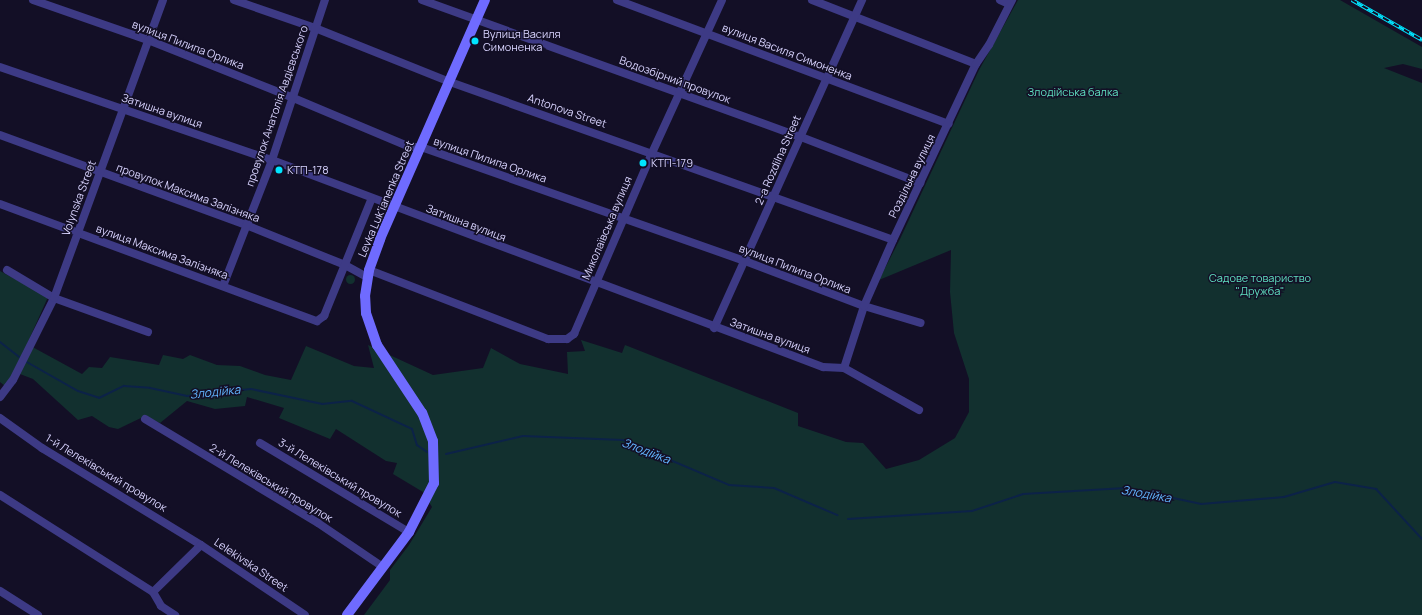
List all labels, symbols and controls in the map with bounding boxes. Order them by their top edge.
street label: вулиця Пилипа Орлика [130,18,246,72]
street label: вулиця Василя Симоненка [720,21,854,83]
street label: провулок Анатолія Авдієвського [243,24,311,188]
place label: Вулиця Василя Симоненка [483,28,561,54]
marker: Вулиця Василя Симоненка [470,36,480,46]
street label: Водозбірний провулок [618,54,732,106]
park label: Злодійська балка [1028,85,1118,99]
street label: Затишна вулиця [120,91,204,131]
street label: Antonova Street [526,91,608,131]
street label: 2-a Rozdilna Street [752,113,804,207]
street label: Роздільна вулиця [886,132,938,220]
street label: вулиця Пилипа Орлика [432,134,548,186]
street label: Levka Lukʼianenka Street [355,139,417,259]
place label: КТП-179 [651,156,693,170]
marker: КТП-179 [638,158,648,168]
street label: Volynska Street [59,159,99,237]
street label: провулок Максима Залізняка [115,161,261,225]
place label: КТП-178 [287,163,329,177]
marker: КТП-178 [274,165,284,175]
street label: Миколаївська вулиця [579,174,635,282]
street label: Затишна вулиця [424,202,508,244]
street label: вулиця Максима Залізняка [94,222,230,282]
street label: вулиця Пилипа Орлика [737,242,853,296]
park label: Садове товариство "Дружба" [1209,272,1311,298]
street label: Затишна вулиця [728,315,812,357]
water label: Злодійка [189,382,241,402]
street label: 1-й Лелеківський провулок [43,431,169,515]
water label: Злодійка [620,435,672,467]
street label: 3-й Лелеківський провулок [276,436,404,520]
street label: 2-й Лелеківський провулок [207,441,335,525]
water label: Злодійка [1120,483,1172,505]
street label: Lelekivska Street [212,535,290,595]

